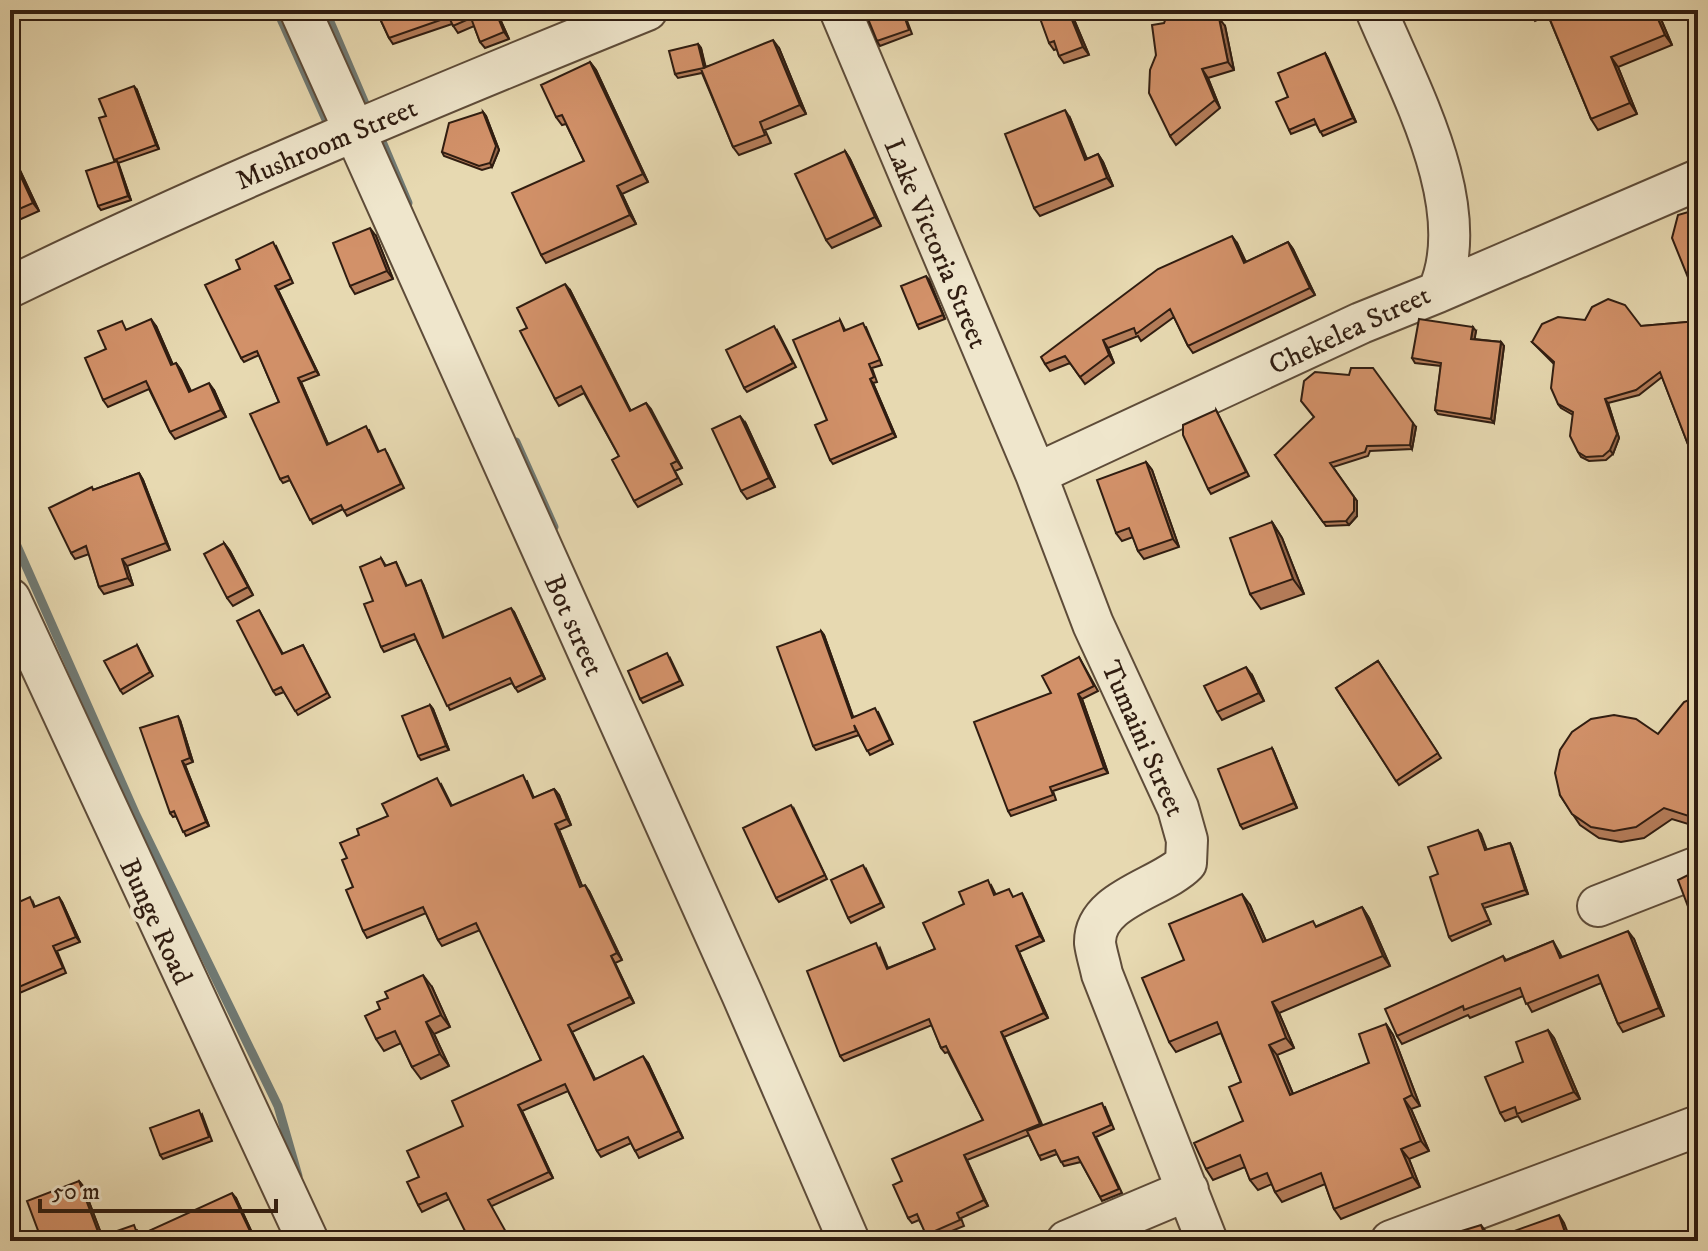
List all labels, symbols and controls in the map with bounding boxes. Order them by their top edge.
street label: Mushroom Street [231,90,423,198]
street label: Lake Victoria Street [876,133,996,354]
street label: Chekelea Street [1263,278,1436,383]
street label: Bot street [536,570,611,682]
street label: Tumaini Street [1093,655,1193,822]
street label: Bunge Road [111,853,200,990]
scale bar [40,1163,276,1213]
text: 50 m [52,1177,100,1207]

